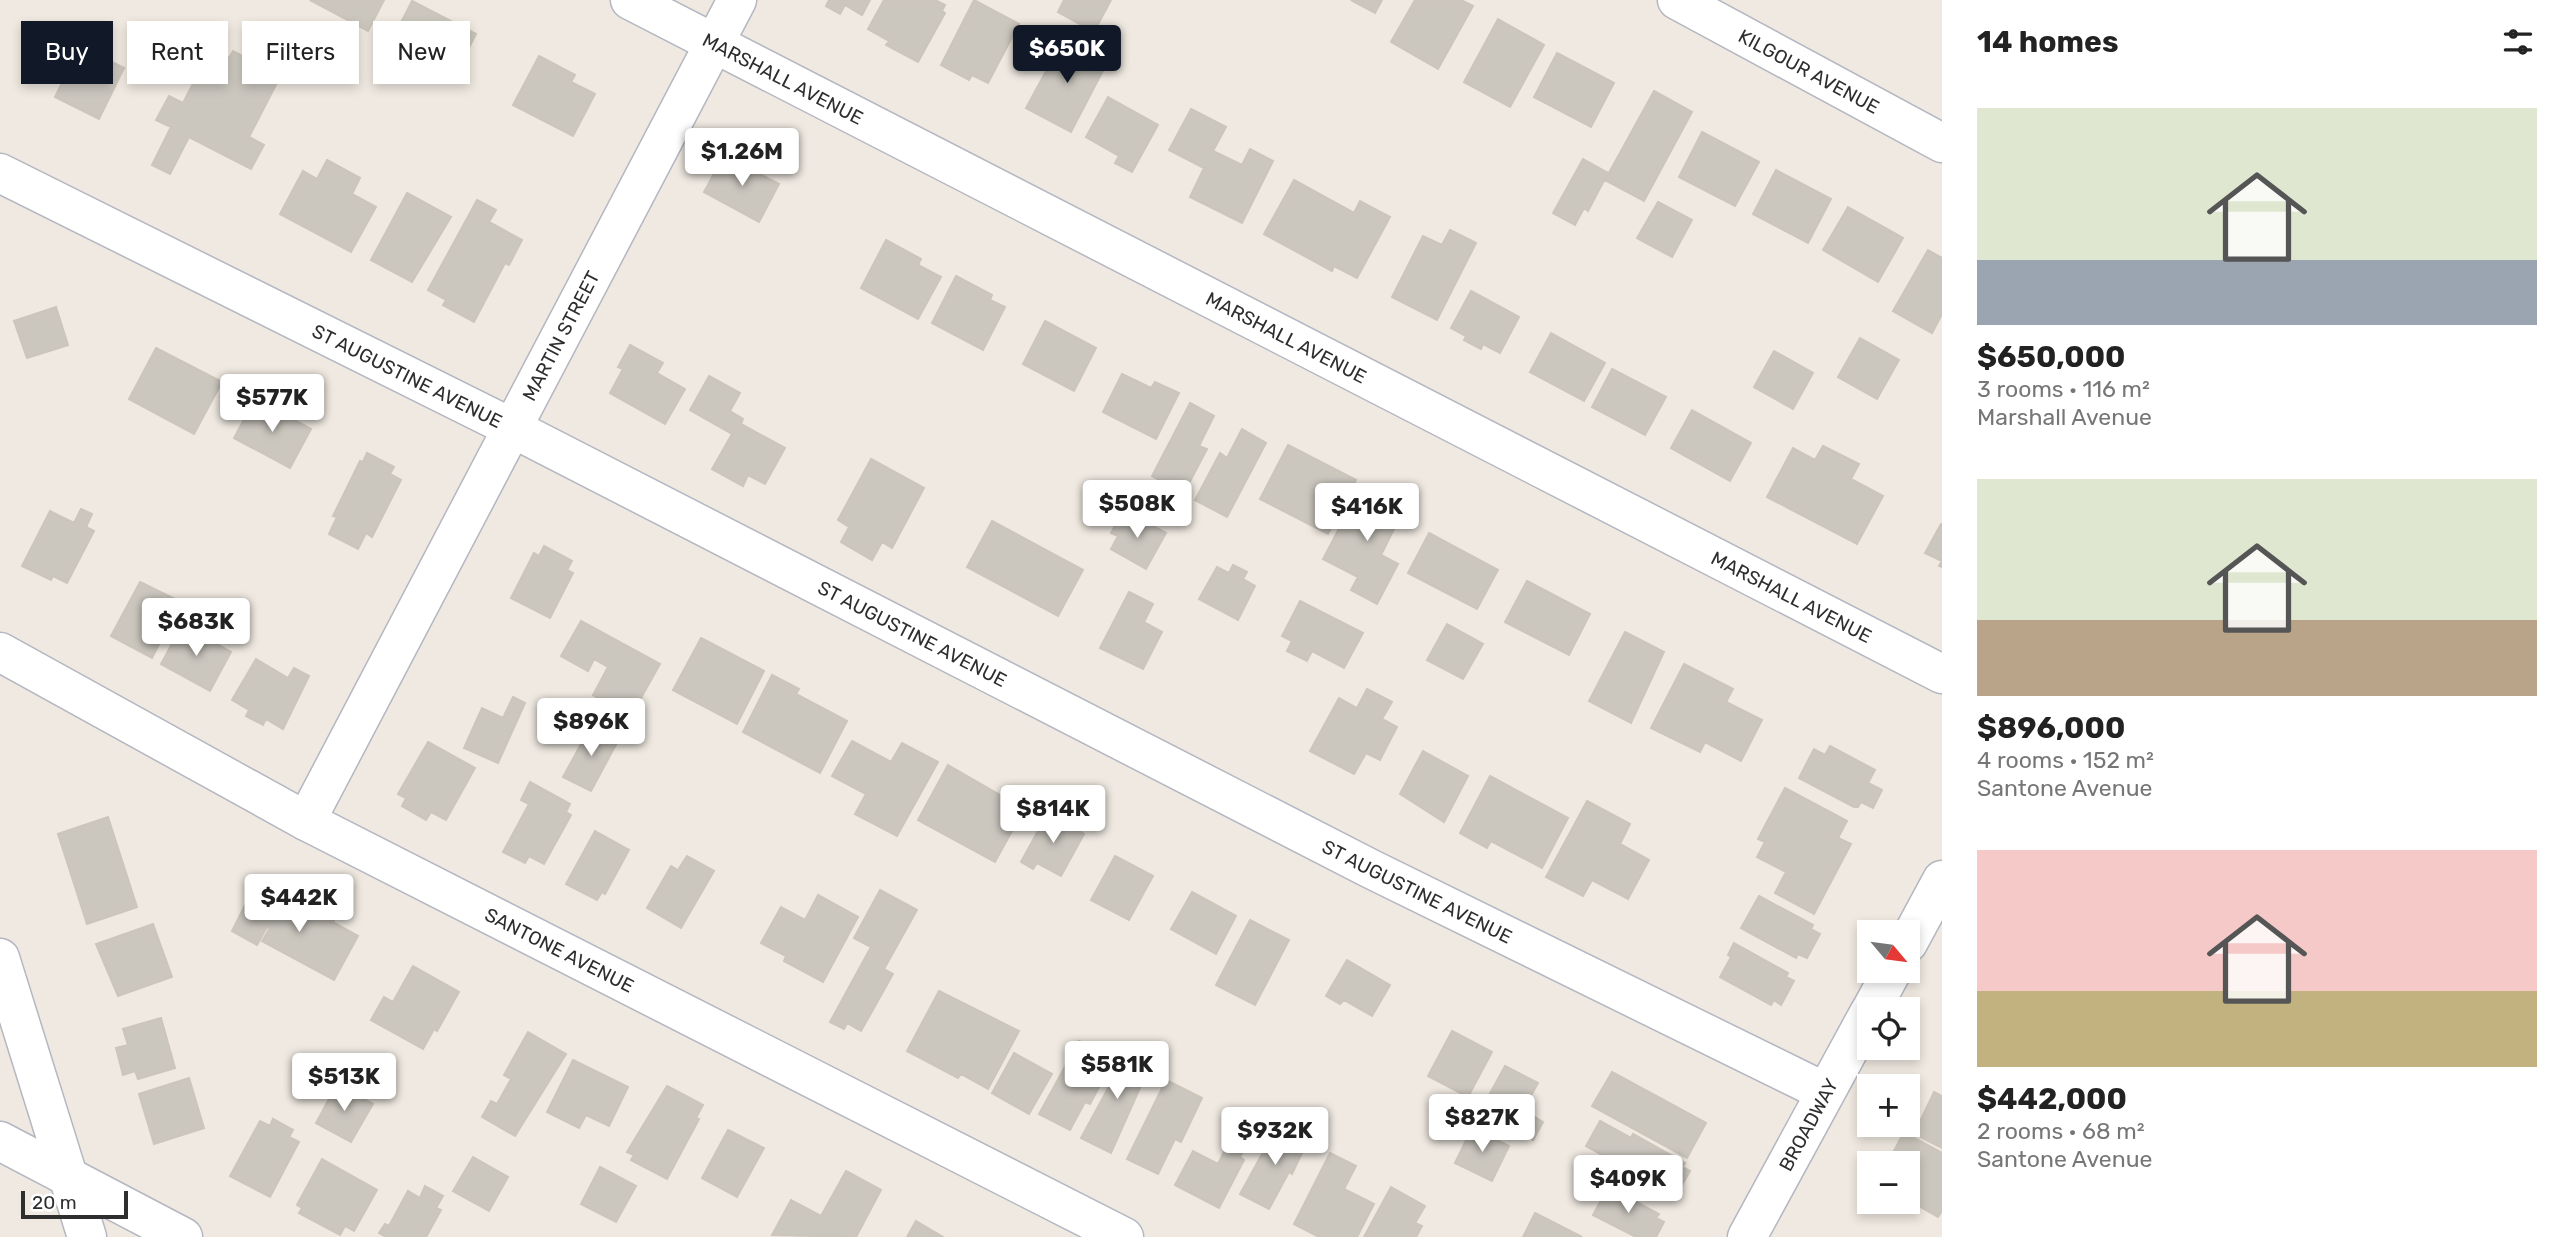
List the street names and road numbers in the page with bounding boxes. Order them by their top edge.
street label: KILGOUR AVENUE [1734,24,1883,119]
street label: MARSHALL AVENUE [699,28,867,130]
street label: MARTIN STREET [518,267,605,405]
street label: MARSHALL AVENUE [1202,287,1370,388]
street label: ST AUGUSTINE AVENUE [308,319,506,433]
street label: MARSHALL AVENUE [1707,546,1876,648]
street label: ST AUGUSTINE AVENUE [814,576,1010,692]
street label: ST AUGUSTINE AVENUE [1318,835,1516,949]
street label: SANTONE AVENUE [481,903,638,998]
street label: BROADWAY [1774,1075,1843,1175]

